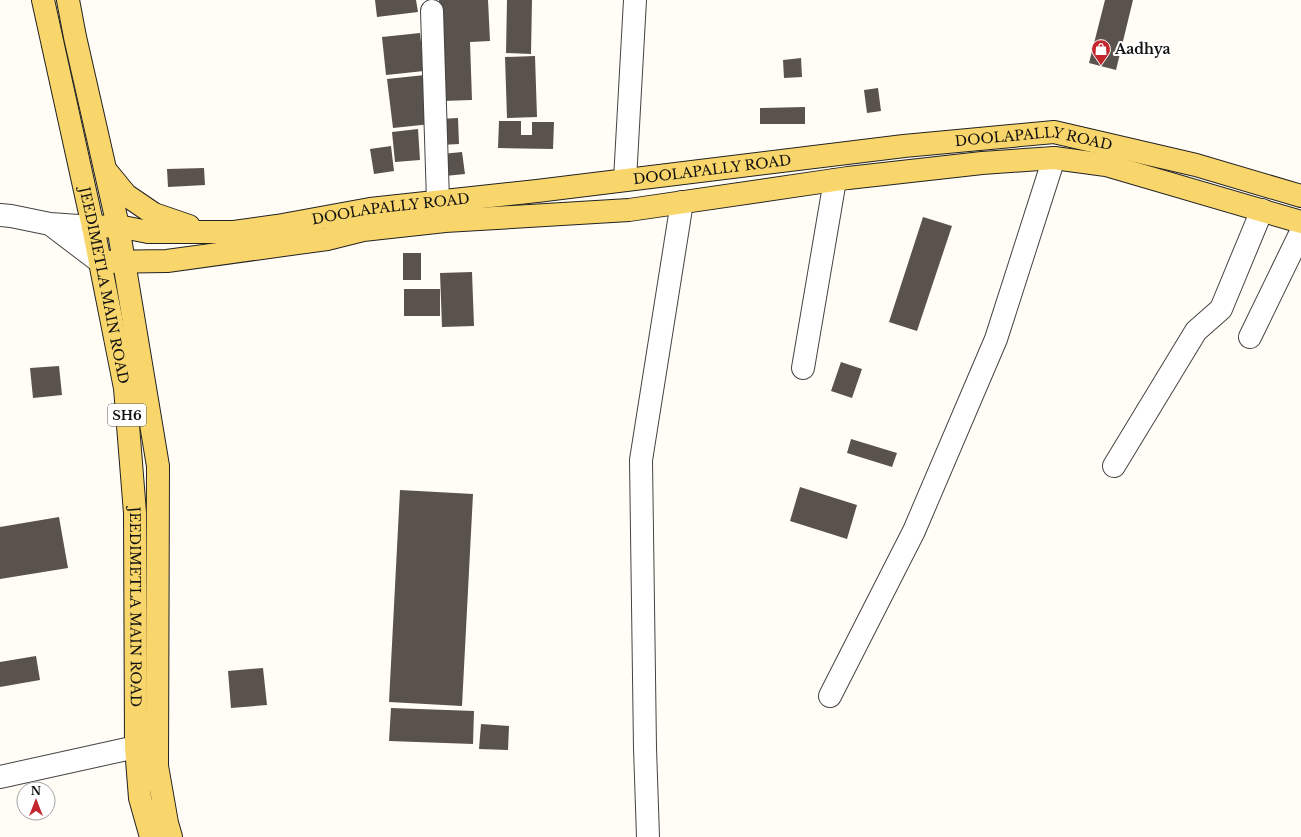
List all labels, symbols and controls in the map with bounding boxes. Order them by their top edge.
shop icon: Aadhya [1090,38,1112,66]
place label: Aadhya [1114,40,1171,58]
street label: DOOLAPALLY ROAD [954,123,1114,154]
street label: DOOLAPALLY ROAD [632,151,792,188]
street label: JEEDIMETLA MAIN ROAD [75,183,133,385]
street label: DOOLAPALLY ROAD [310,189,470,228]
road number: SH6 [108,404,146,426]
street label: JEEDIMETLA MAIN ROAD [125,504,145,707]
north arrow [16,781,56,821]
text: N [31,784,42,798]

